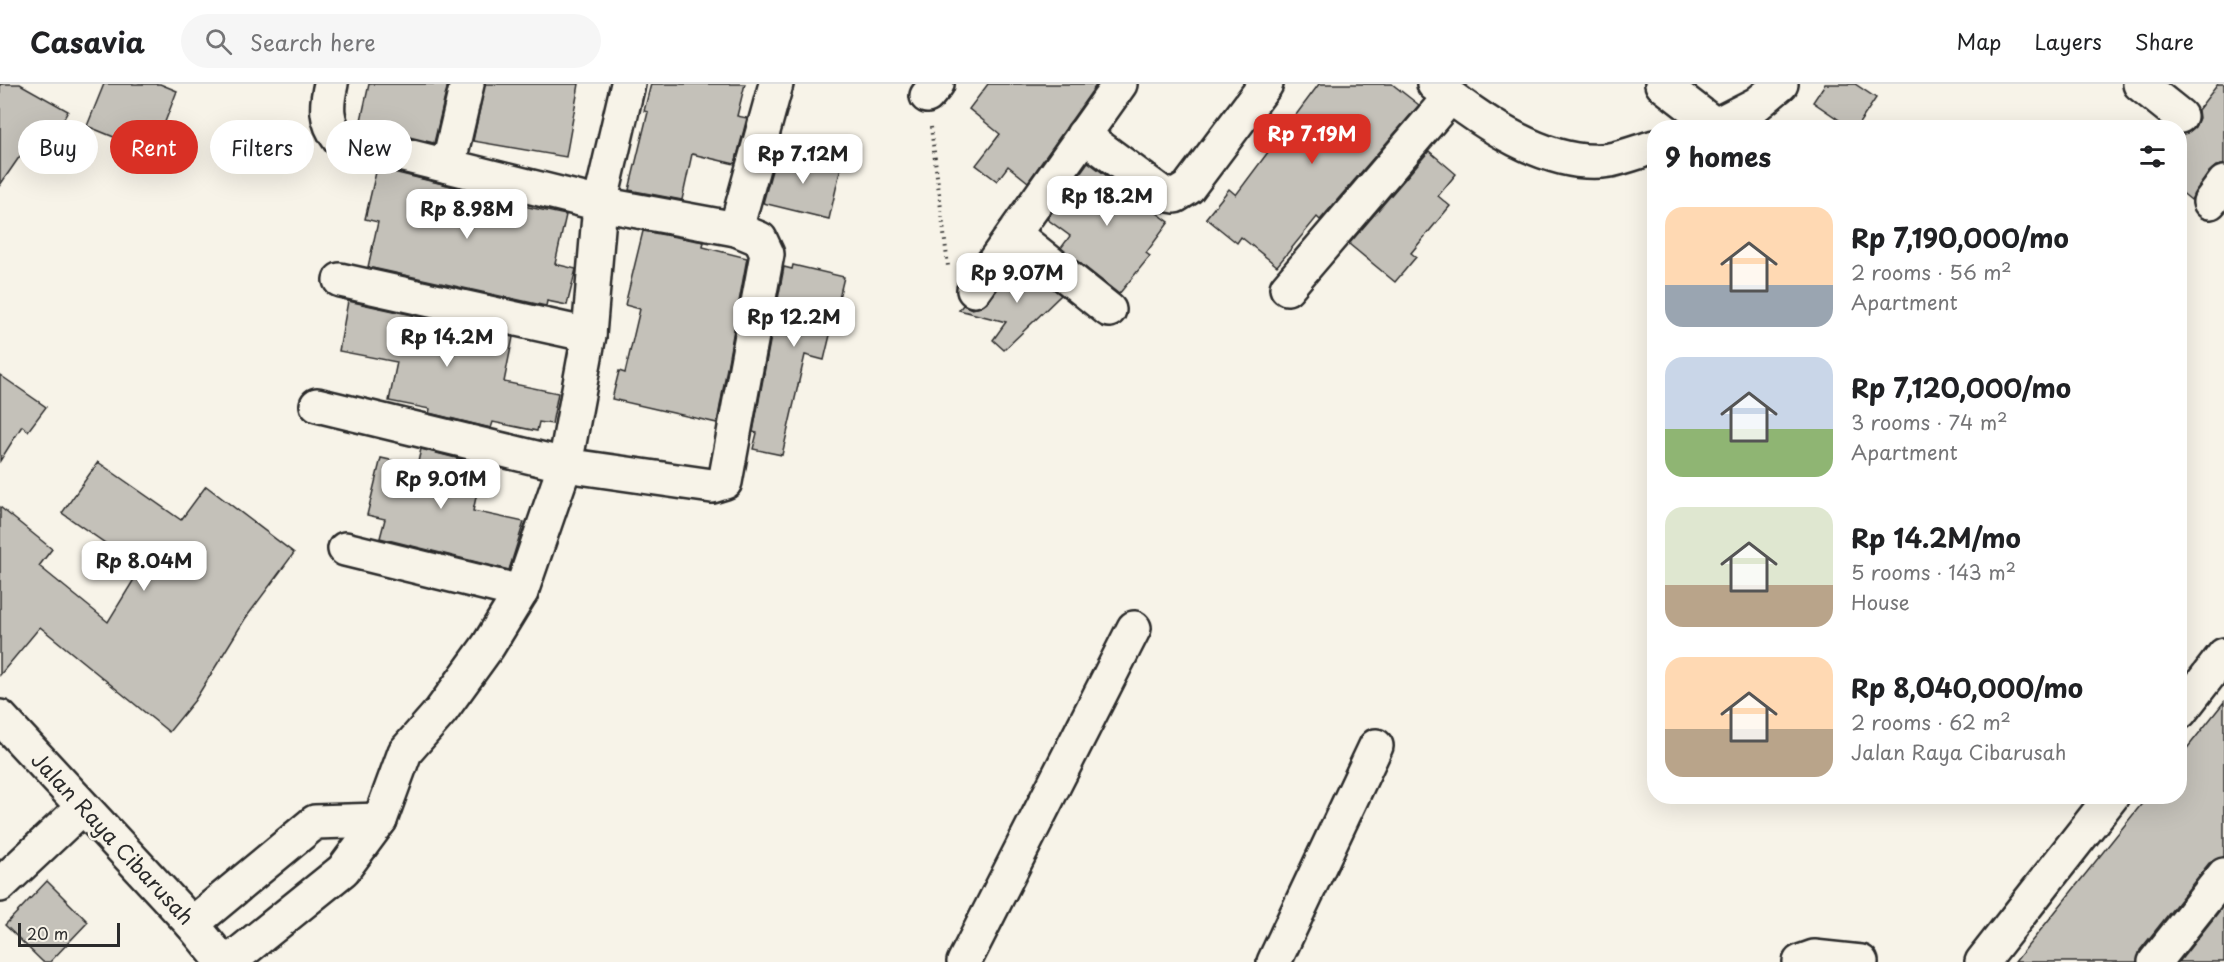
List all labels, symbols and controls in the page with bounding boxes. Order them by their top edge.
search box [181,14,601,68]
text: Casavia [30,20,145,63]
icon: search [202,25,235,58]
text: Search here [250,25,376,58]
text: Map [1957,25,2001,57]
text: Layers [2034,25,2102,57]
text: Share [2135,25,2194,57]
pin: Rp 7.19M [1250,114,1374,165]
text: Rp 7.19M [1268,118,1356,148]
chip: Buy [18,120,98,174]
chip: Rent [110,120,198,174]
chip: Filters [210,120,314,174]
chip: New [326,120,412,174]
pin: Rp 7.12M [741,134,865,185]
text: 9 homes [1665,137,1771,176]
text: Rp 7.12M [758,138,848,168]
icon: filters [2136,140,2169,173]
pin: Rp 18.2M [1045,176,1169,227]
text: Rp 18.2M [1061,180,1153,210]
pin: Rp 8.98M [405,189,529,240]
text: Rp 8.98M [420,193,514,223]
text: Rp 7,190,000/mo [1851,218,2069,257]
icon: home [1713,231,1785,303]
pin: Rp 9.07M [955,253,1079,304]
text: Rp 9.07M [970,257,1064,287]
text: 2 rooms · 56 m² [1851,257,2012,287]
text: Apartment [1851,287,1958,317]
pin: Rp 12.2M [732,297,856,348]
text: Rp 12.2M [747,301,841,331]
pin: Rp 14.2M [385,317,509,368]
text: Rp 14.2M [401,321,493,351]
text: Rp 7,120,000/mo [1851,368,2071,407]
icon: home [1713,381,1785,453]
text: 3 rooms · 74 m² [1851,407,2008,437]
text: Apartment [1851,437,1958,467]
pin: Rp 9.01M [379,459,503,510]
text: Rp 9.01M [395,463,487,493]
text: Rp 14.2M/mo [1851,518,2021,557]
icon: home [1713,531,1785,603]
pin: Rp 8.04M [82,541,206,592]
text: Rp 8.04M [96,545,192,575]
text: 5 rooms · 143 m² [1851,557,2016,587]
text: House [1851,587,1910,617]
text: Rp 8,040,000/mo [1851,668,2083,707]
icon: home [1713,681,1785,753]
text: 2 rooms · 62 m² [1851,707,2011,737]
text: Jalan Raya Cibarusah [1851,737,2066,767]
street label: Jalan Raya Cibarusah [25,744,202,931]
scale bar [18,920,120,948]
text: 20 m [27,921,68,945]

